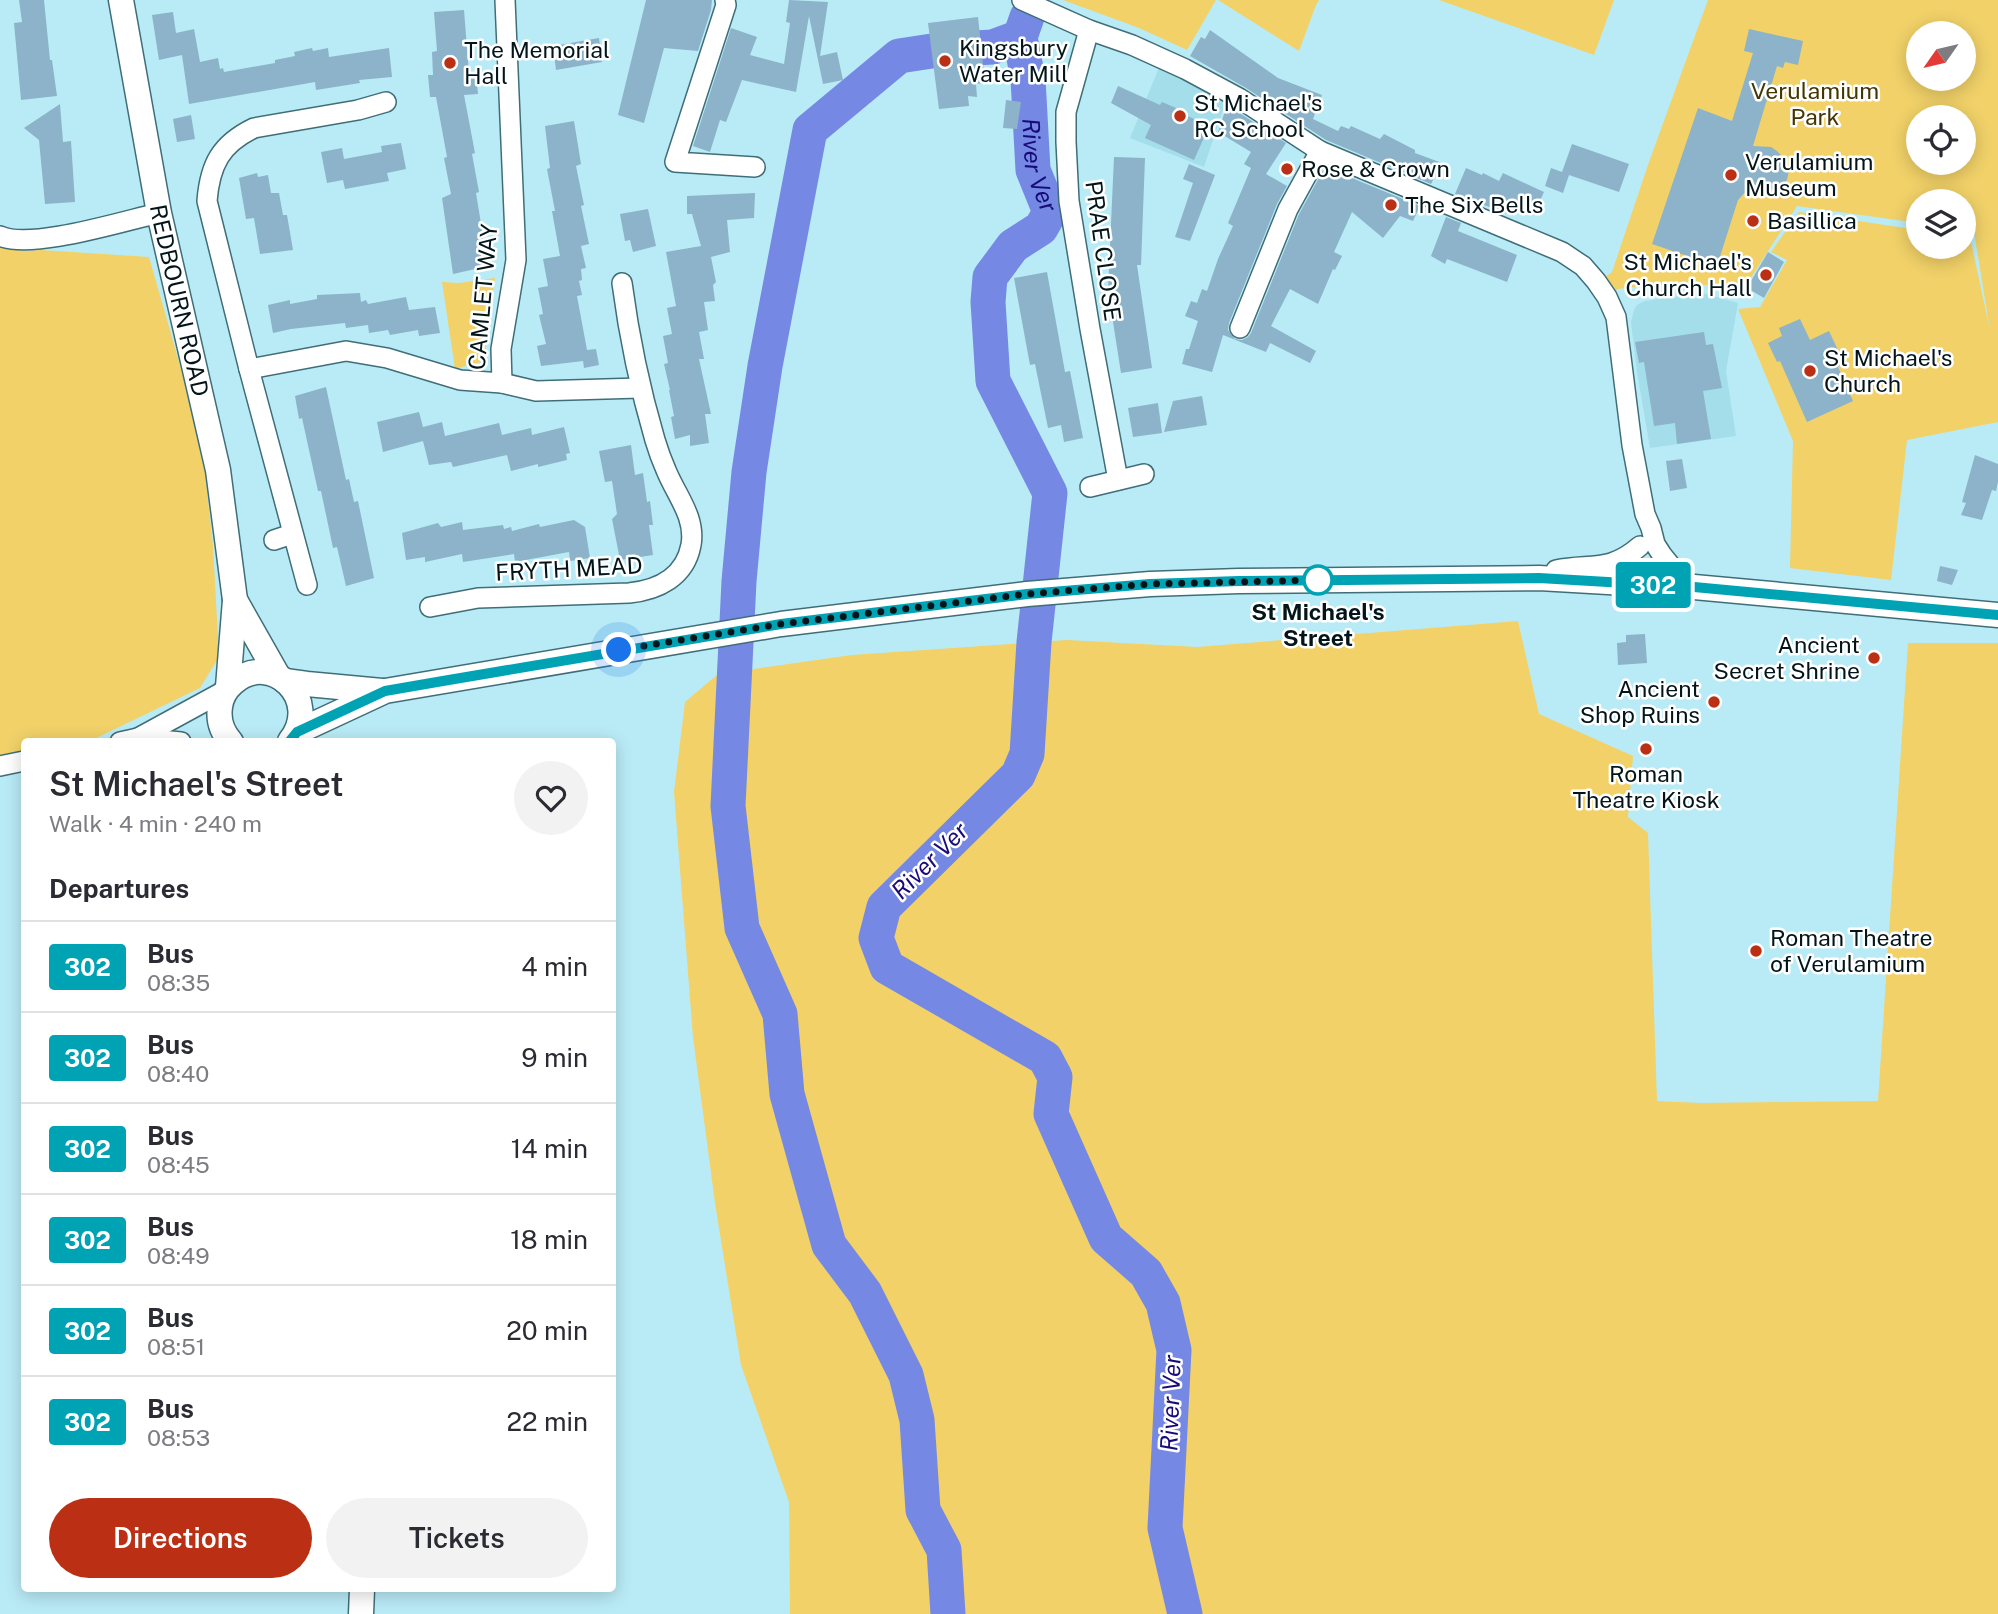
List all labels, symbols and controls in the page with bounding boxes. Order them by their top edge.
north arrow [1906,21,1976,91]
map controls [1906,21,1976,259]
place label: Kingsbury Water Mill [959,34,1068,87]
place label: The Memorial Hall [464,36,610,89]
marker: Kingsbury Water Mill [937,53,953,69]
marker: The Memorial Hall [442,55,458,71]
park label: Verulamium Park [1751,77,1879,130]
place label: St Michael's RC School [1194,89,1322,142]
button: locate [1906,105,1976,175]
marker: St Michael's RC School [1172,108,1188,124]
water label: River Ver [1017,117,1064,217]
place label: Verulamium Museum [1745,148,1874,201]
place label: Rose & Crown [1301,155,1450,182]
marker: Rose & Crown [1279,161,1295,177]
marker: Verulamium Museum [1723,167,1739,183]
street label: PRAE CLOSE [1080,179,1127,323]
button: layers [1906,189,1976,259]
place label: The Six Bells [1405,191,1543,218]
marker: The Six Bells [1383,197,1399,213]
street label: REDBOURN ROAD [145,202,215,399]
place label: Basillica [1767,207,1857,234]
marker: Basillica [1745,213,1761,229]
street label: CAMLET WAY [463,223,502,371]
place label: St Michael's Church Hall [1624,248,1752,301]
marker: St Michael's Church Hall [1758,267,1774,283]
place label: St Michael's Church [1824,344,1952,397]
marker: St Michael's Church [1802,363,1818,379]
street label: FRYTH MEAD [495,551,643,586]
line badge: 302 [1613,562,1693,608]
marker: St Michael's Street [1303,565,1333,595]
text: 302 [1630,571,1676,599]
place label: St Michael's Street [1251,598,1385,651]
place label: Ancient Secret Shrine [1714,631,1860,684]
your location [601,632,636,667]
marker: Ancient Secret Shrine [1866,650,1882,666]
place label: Ancient Shop Ruins [1580,675,1700,728]
marker: Ancient Shop Ruins [1706,694,1722,710]
marker: Roman Theatre Kiosk [1638,741,1654,757]
place label: Roman Theatre Kiosk [1572,760,1720,813]
button: heart [514,761,588,835]
text: St Michael's Street [49,765,344,803]
text: Walk · 4 min · 240 m [49,810,262,837]
water label: River Ver [885,816,974,904]
text: Departures [49,873,189,904]
place label: Roman Theatre of Verulamium [1770,924,1932,977]
text: Bus [147,938,194,969]
marker: Roman Theatre of Verulamium [1748,943,1764,959]
text: 4 min [521,951,588,982]
text: 302 [64,953,111,981]
text: 08:35 [147,969,210,996]
text: Bus [147,1029,194,1060]
text: 9 min [521,1042,588,1073]
text: 302 [64,1044,111,1072]
text: 08:40 [147,1060,209,1087]
text: Bus [147,1120,194,1151]
text: 14 min [511,1133,588,1164]
text: 302 [64,1135,111,1163]
text: 08:45 [147,1151,210,1178]
text: Bus [147,1211,194,1242]
text: 18 min [510,1224,588,1255]
text: 302 [64,1226,111,1254]
text: 08:49 [147,1242,210,1269]
text: Bus [147,1302,194,1333]
text: 20 min [506,1315,588,1346]
text: 302 [64,1317,111,1345]
text: 08:51 [147,1333,205,1360]
water label: River Ver [1154,1353,1186,1452]
text: Bus [147,1393,194,1424]
text: 22 min [507,1406,588,1437]
text: 302 [64,1408,111,1436]
text: 08:53 [147,1424,210,1451]
button: Directions [49,1498,312,1578]
button: Tickets [326,1498,588,1578]

